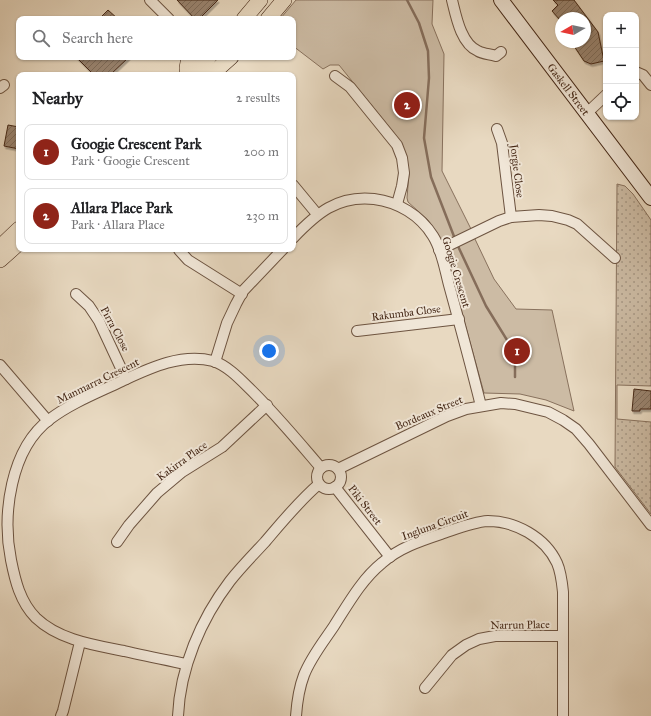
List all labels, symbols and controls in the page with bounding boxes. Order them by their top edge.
north arrow [555,12,591,48]
map controls [603,12,639,120]
button: + [603,12,639,48]
search box [16,16,296,60]
icon: search [30,27,52,49]
text: Search here [62,29,133,47]
button: − [603,48,639,84]
street label: Gaskell Street [545,61,593,118]
button: locate [603,84,639,120]
text: Nearby [32,88,83,109]
text: 2 results [236,90,280,106]
pin: 2 [394,90,420,120]
text: Googie Crescent Park [71,135,202,153]
street label: Jorgie Close [506,143,527,199]
text: 1 [43,144,49,160]
text: 200 m [244,144,279,160]
text: Park · Googie Crescent [71,153,190,169]
text: Allara Place Park [71,199,173,217]
text: 2 [43,208,49,224]
text: 230 m [246,208,279,224]
text: Park · Allara Place [71,217,165,233]
street label: Googie Crescent [439,235,473,309]
street label: Rakumba Close [371,302,442,324]
street label: Pirra Close [98,304,132,354]
pin: 1 [504,336,530,366]
your location [259,341,279,361]
street label: Manmarra Crescent [55,355,141,407]
street label: Bordeaux Street [393,393,465,433]
street label: Kakirra Place [154,438,210,484]
street label: Piki Street [345,482,385,528]
street label: Ingluna Circuit [400,507,470,543]
street label: Narrun Place [490,618,550,632]

